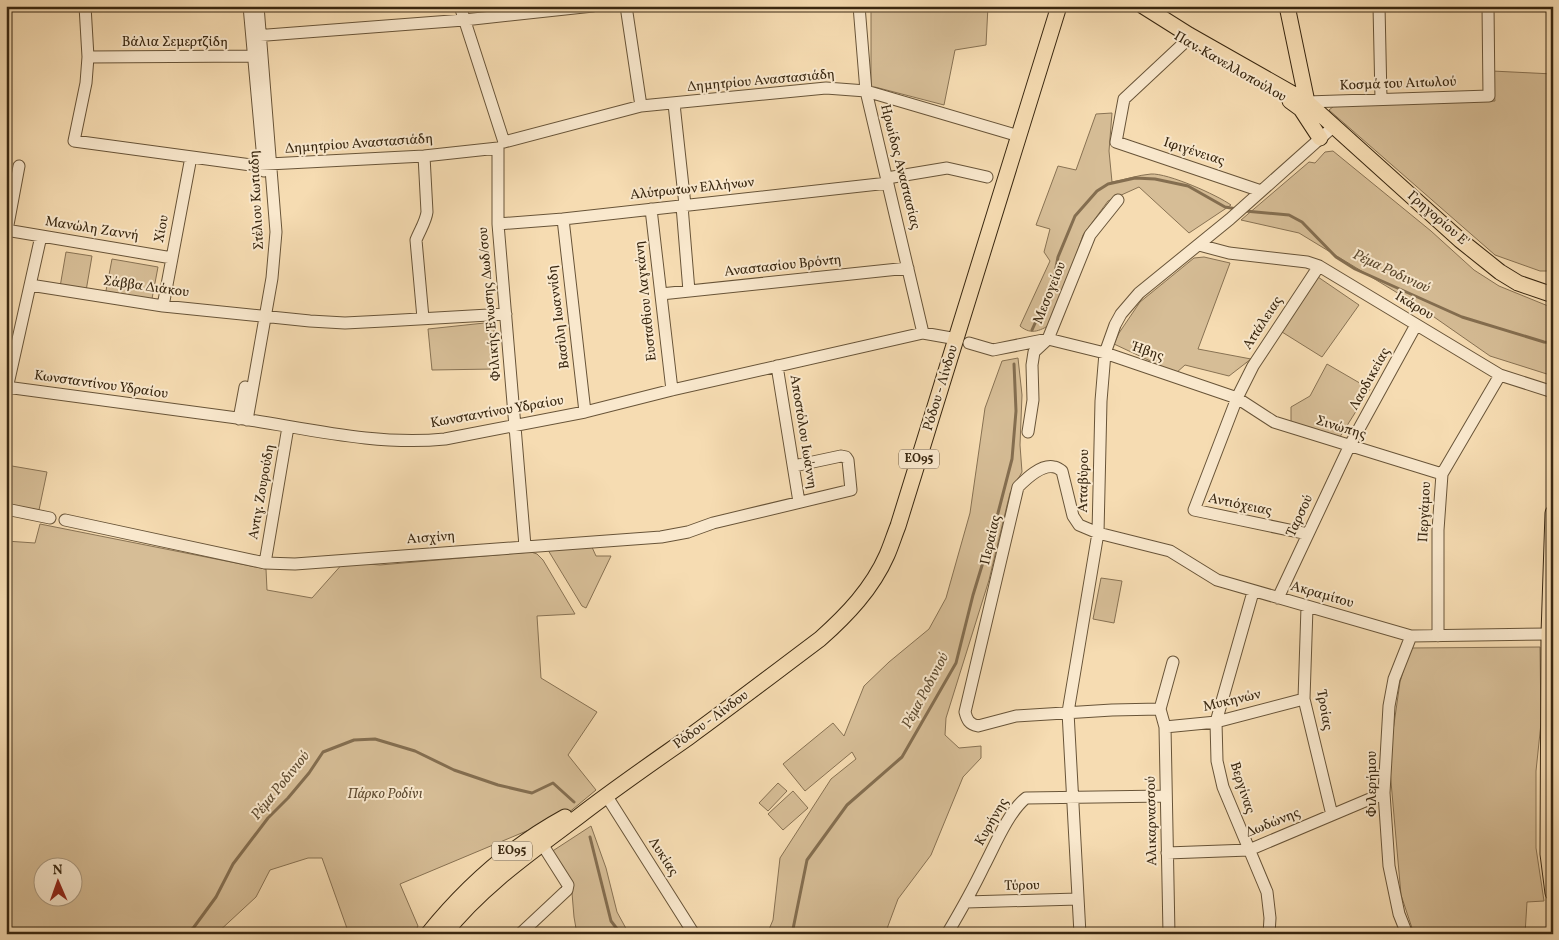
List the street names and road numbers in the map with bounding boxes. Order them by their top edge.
street label: Παν. Κανελλοπούλου [1170,27,1290,107]
street label: Βάλια Σεμερτζίδη [122,33,228,52]
street label: Δημητρίου Αναστασιάδη [686,65,836,97]
street label: Κοσμά του Αιτωλού [1339,72,1457,96]
street label: Ηρωίδος Αναστασίας [875,102,925,232]
street label: Δημητρίου Αναστασιάδη [284,129,434,159]
street label: Ιφιγένειας [1161,133,1227,171]
street label: Στέλιου Κωτιάδη [245,150,269,250]
street label: Αλύτρωτων Ελλήνων [629,173,755,205]
street label: Γρηγορίου Ε' [1403,187,1473,251]
street label: Μανώλη Ζαννή [44,212,140,246]
street label: Χίου [150,213,174,244]
street label: Φιλικής Ένωσης Δωδ/σου [474,226,506,382]
street label: Ευσταθίου Λαγκάνη [630,240,662,362]
street label: Αναστασίου Βρόντη [723,250,843,282]
street label: Μεσογείου [1029,259,1071,327]
street label: Βασίλη Ιωαννίδη [543,264,575,370]
street label: Σάββα Διάκου [102,272,190,302]
street label: Ικάρου [1391,287,1437,325]
street label: Αττάλειας [1239,293,1287,353]
street label: Ήβης [1128,337,1166,366]
street label: Ρόδου - Λίνδου [919,343,963,433]
street label: Λαοδικείας [1345,344,1395,414]
street label: Κωνσταντίνου Υδραίου [33,366,169,404]
street label: Αποστόλου Ιωάννη [785,373,821,491]
street label: Κωνσταντίνου Υδραίου [429,391,565,433]
street label: Σινώπης [1313,411,1369,445]
street label: Αντιγ. Ζουρούδη [244,443,280,541]
road number: ΕΟ95 [899,449,939,468]
street label: Ατταβύρου [1074,449,1094,513]
street label: Περγάμου [1414,481,1436,543]
street label: Αντιόχειας [1206,489,1274,521]
street label: Ταρσού [1282,491,1318,540]
street label: Περαίας [976,513,1006,567]
street label: Αισχίνη [406,527,456,549]
street label: Ακραμίτου [1288,577,1356,613]
street label: Μυκηνών [1201,685,1263,717]
street label: Ρόδου - Λίνδου [670,686,753,754]
street label: Τροίας [1311,688,1337,732]
street label: Φιλερήμου [1363,751,1382,817]
street label: Βεργίνας [1225,760,1259,816]
street label: Αλικαρνασσού [1142,776,1162,866]
street label: Κυρήνης [971,794,1013,850]
street label: Δωδώνης [1243,803,1303,843]
street label: Λυκίας [643,834,683,880]
road number: ΕΟ95 [492,841,532,860]
street label: Τύρου [1004,876,1040,896]

